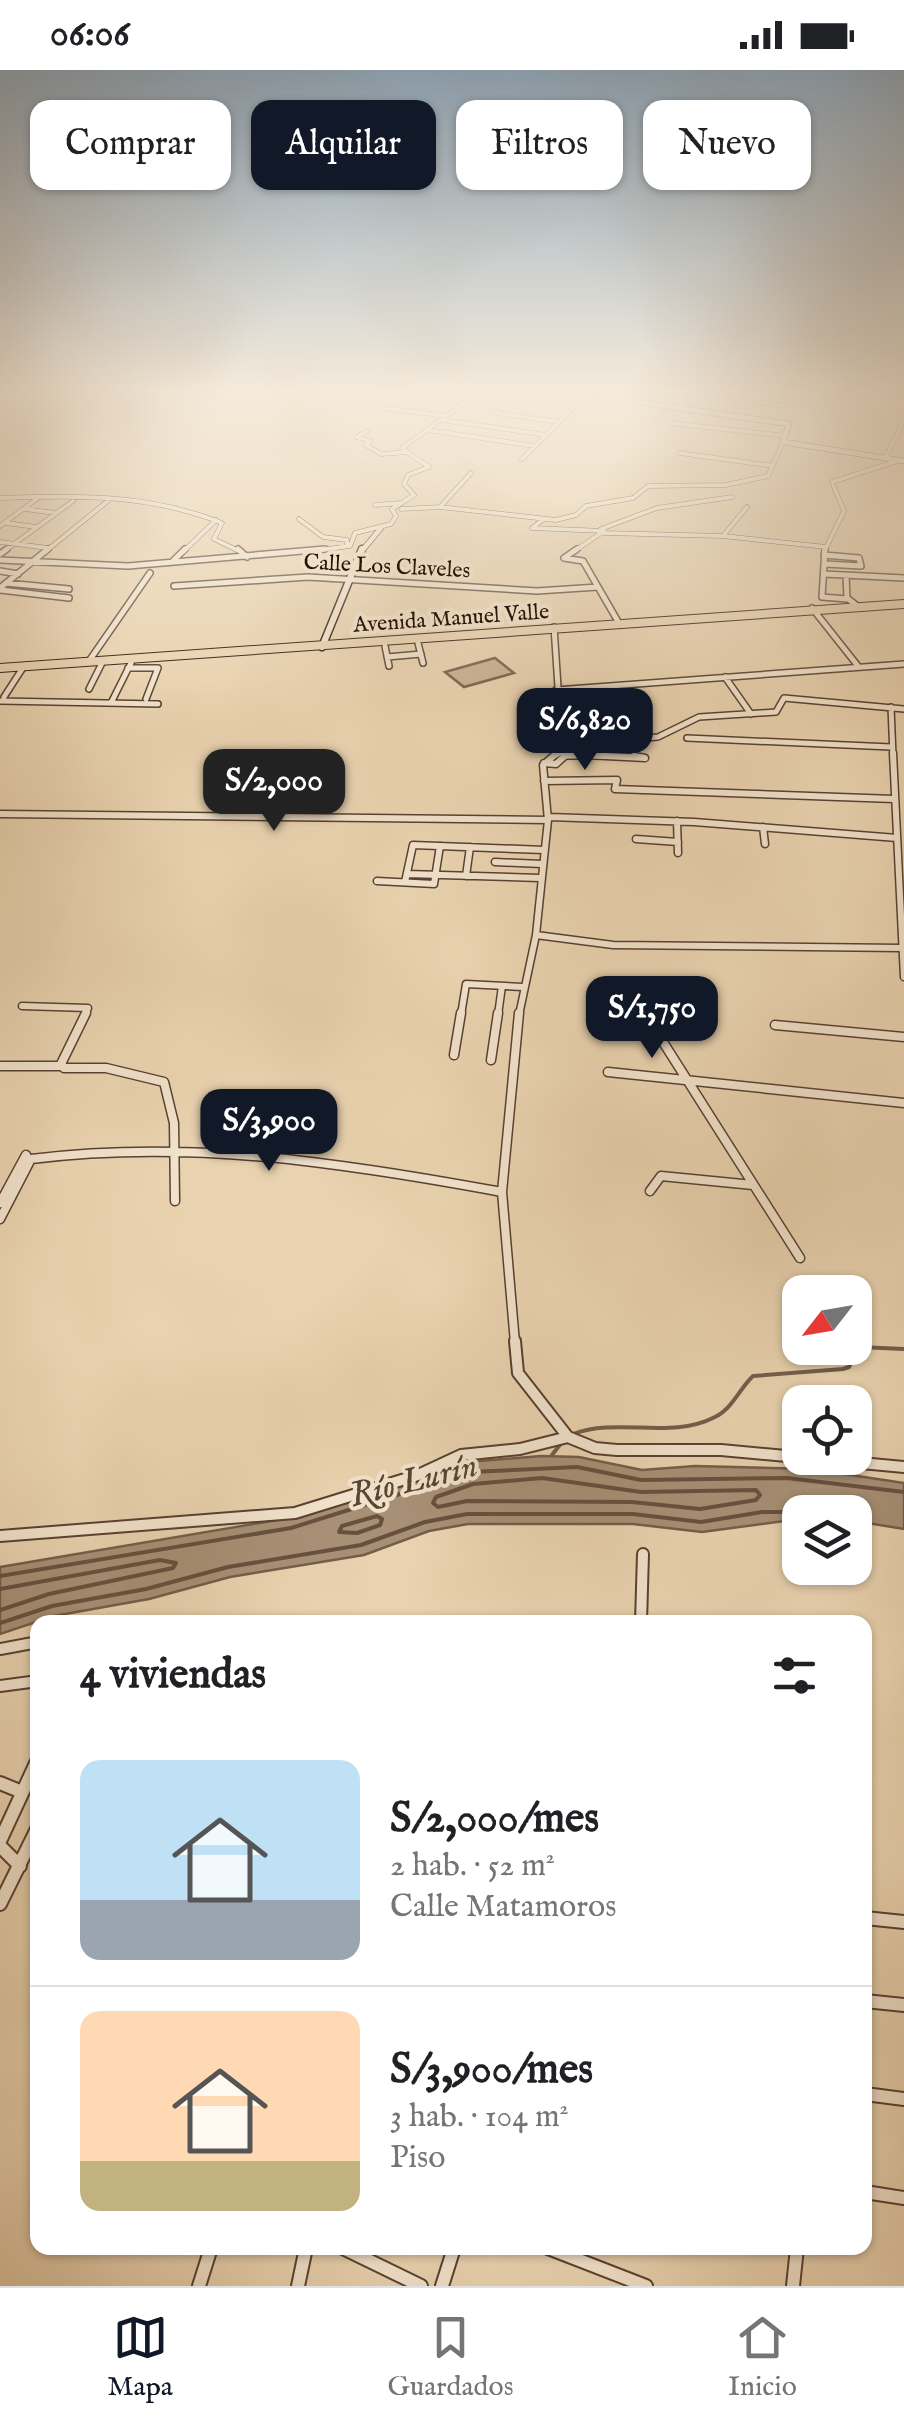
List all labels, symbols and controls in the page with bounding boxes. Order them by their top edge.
text: 06:06 [50,11,129,59]
chip: Comprar [30,100,231,190]
chip: Alquilar [251,100,436,190]
chip: Filtros [456,100,623,190]
chip: Nuevo [643,100,811,190]
street label: Calle Los Claveles [303,549,471,585]
street label: Avenida Manuel Valle [351,598,550,640]
pin: S/6,820 [493,688,677,773]
text: S/6,820 [539,700,631,741]
pin: S/2,000 [182,749,366,834]
text: S/2,000 [225,761,323,802]
pin: S/1,750 [560,976,744,1061]
text: S/1,750 [608,988,696,1029]
pin: S/3,900 [177,1089,361,1174]
text: S/3,900 [222,1101,316,1142]
north arrow [782,1275,872,1365]
map controls [782,1275,872,1585]
button: locate [782,1385,872,1475]
water label: Río Lurín [345,1444,482,1519]
button: layers [782,1495,872,1585]
icon: filters [767,1648,822,1703]
text: 4 viviendas [80,1649,266,1702]
text: S/2,000/mes [390,1793,599,1846]
icon: home [160,1800,280,1920]
text: 2 hab. · 52 m² [390,1846,555,1887]
text: Calle Matamoros [390,1887,616,1928]
text: S/3,900/mes [390,2044,593,2097]
icon: home [160,2051,280,2171]
text: 3 hab. · 104 m² [390,2097,569,2138]
text: Piso [390,2138,446,2179]
tab: Mapa [107,2310,173,2405]
tab: Guardados [387,2310,513,2405]
tab: Inicio [728,2310,797,2405]

